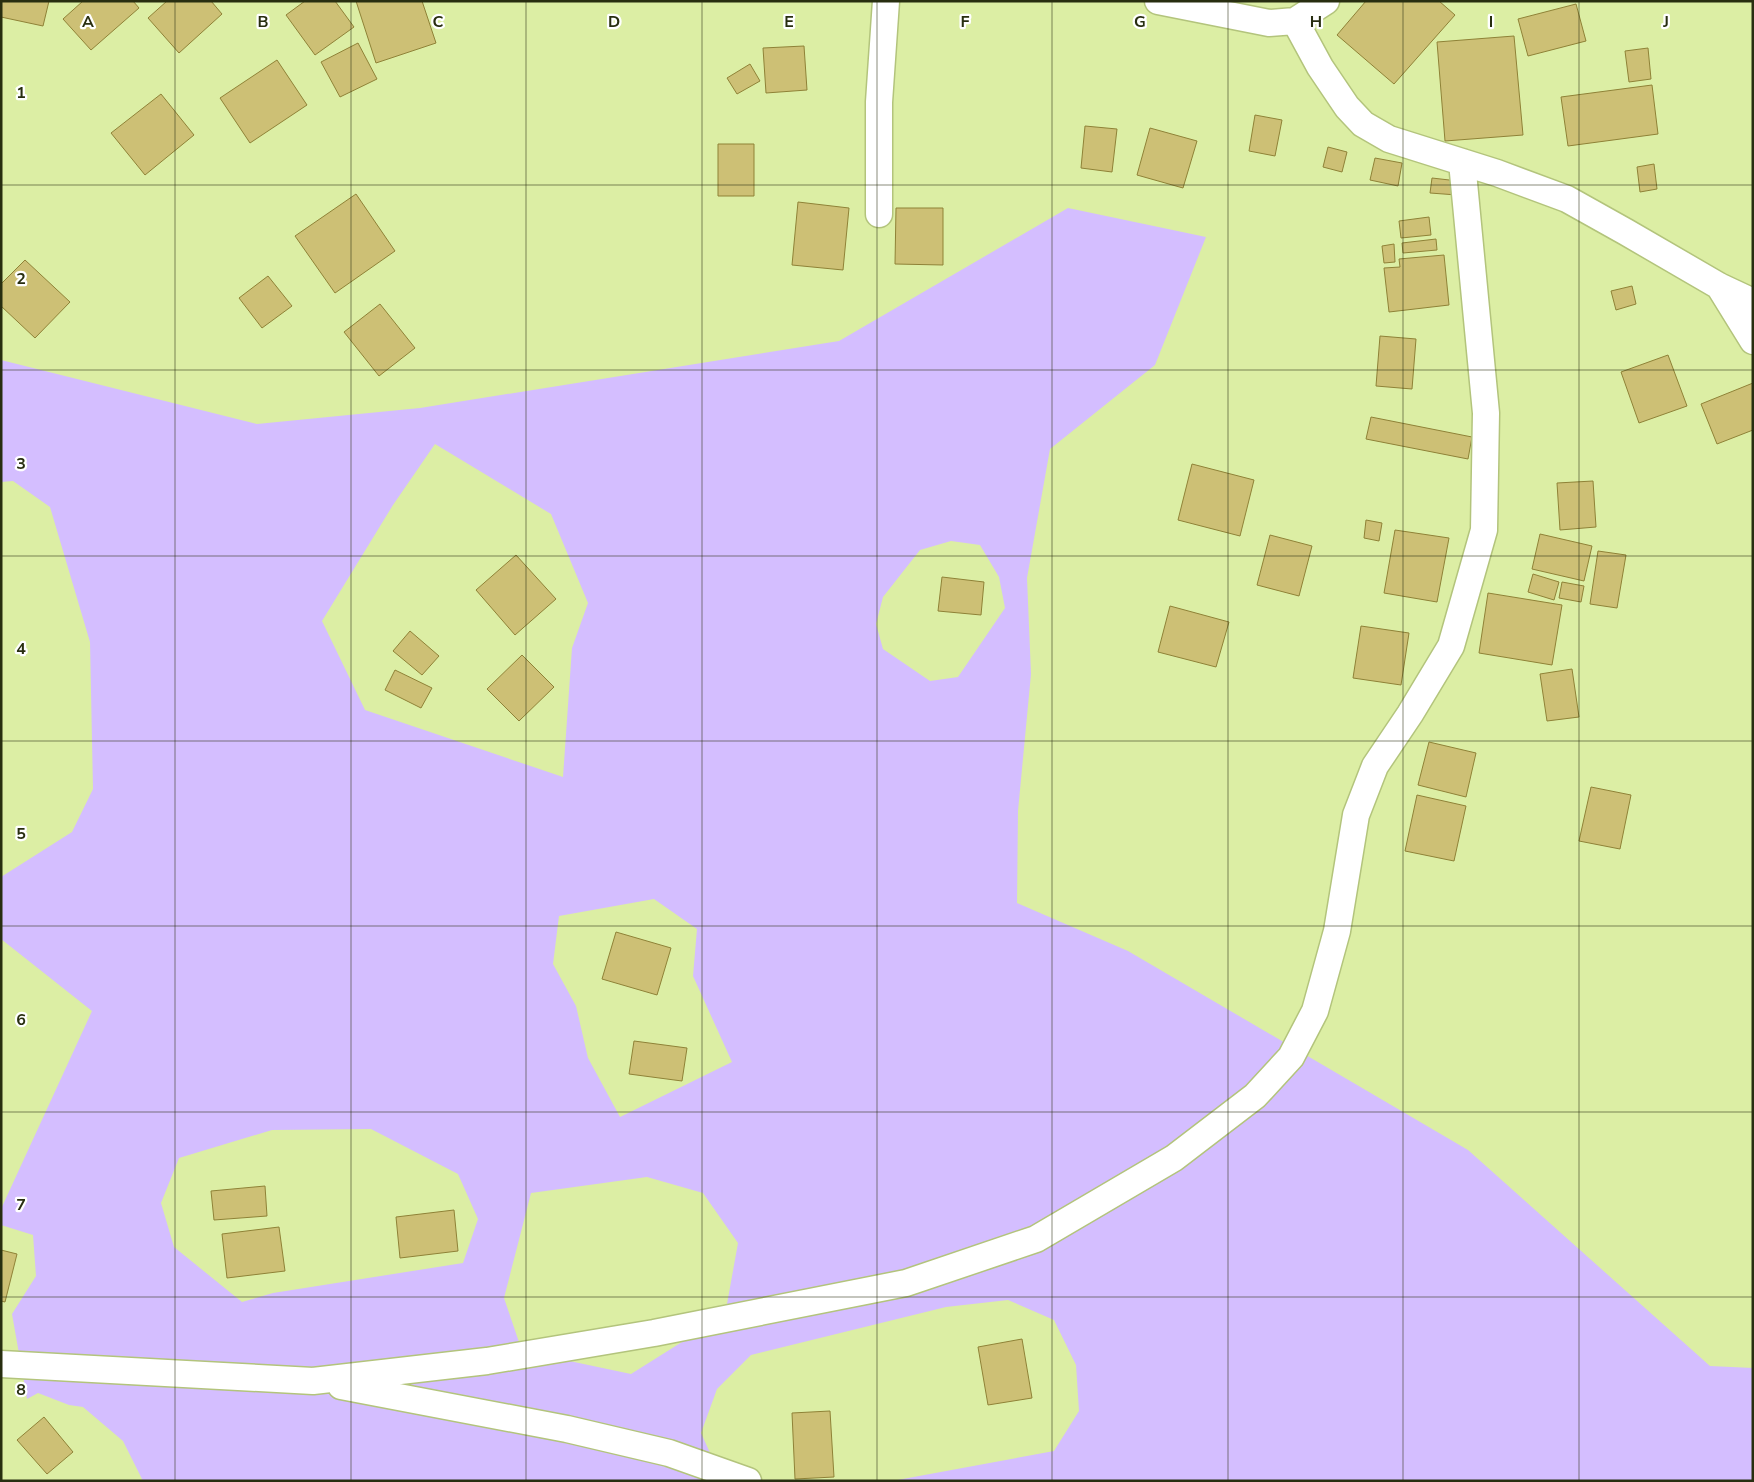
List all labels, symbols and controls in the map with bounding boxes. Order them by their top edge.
text: A [82,11,94,33]
text: B [257,11,269,33]
text: C [433,11,444,33]
text: D [608,11,620,33]
text: E [784,11,794,33]
text: F [961,11,970,33]
text: G [1134,11,1146,33]
text: H [1310,11,1322,33]
text: I [1489,11,1493,33]
text: J [1662,11,1669,33]
text: 1 [16,82,26,104]
text: 2 [16,268,26,290]
text: 3 [16,453,26,475]
text: 4 [16,638,26,660]
text: 5 [16,823,26,845]
text: 6 [16,1009,26,1031]
text: 7 [16,1194,26,1216]
text: 8 [16,1379,26,1401]

